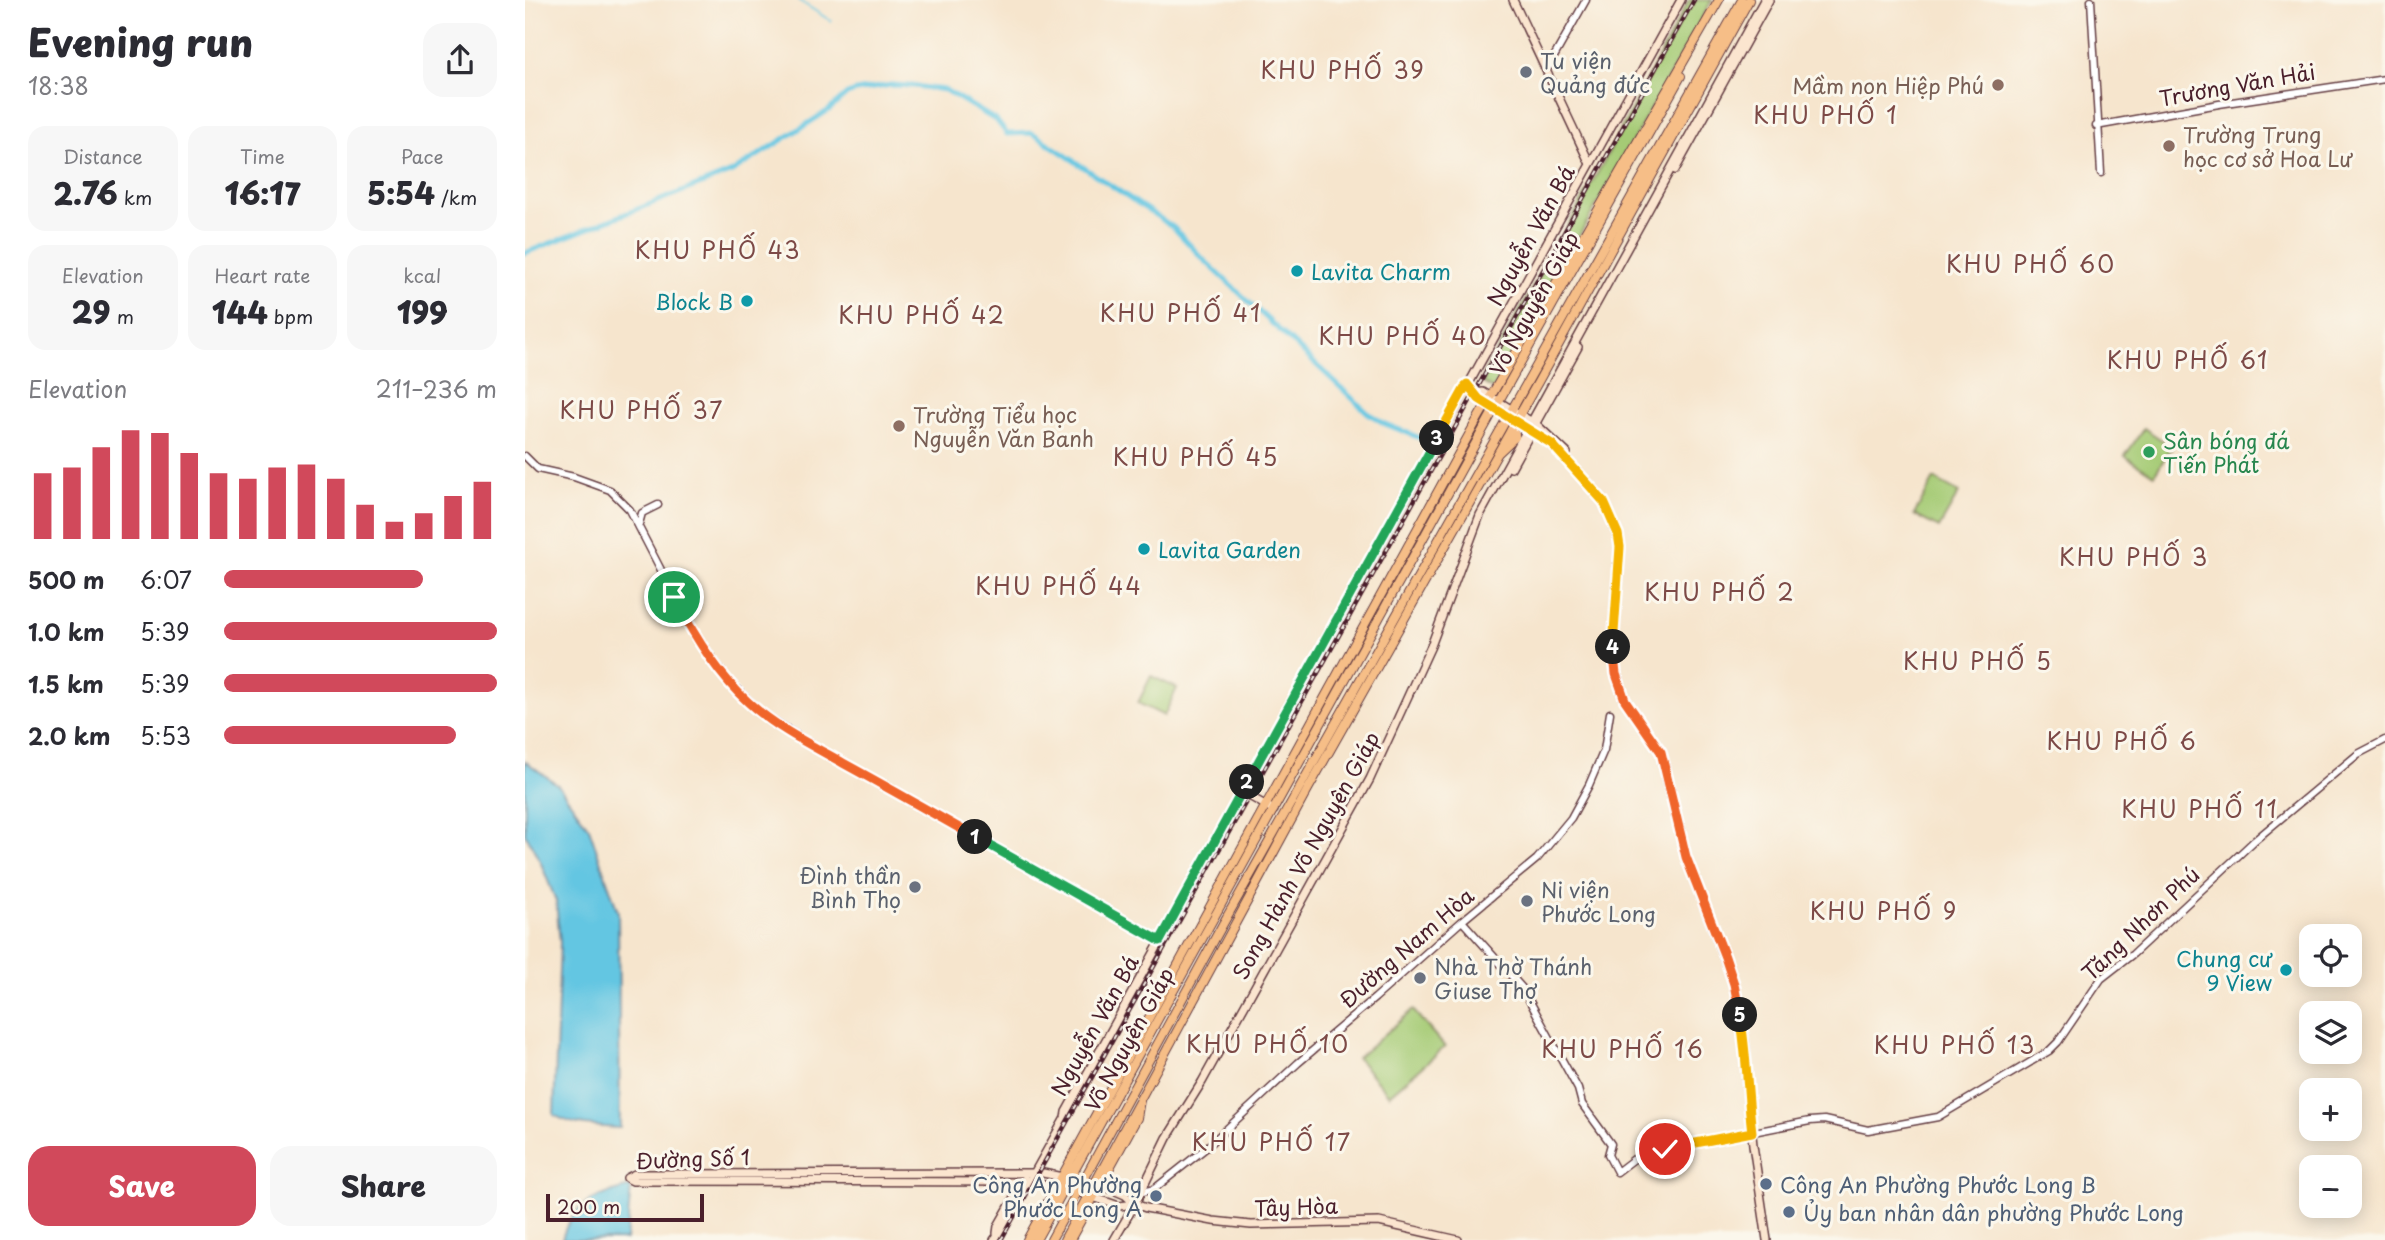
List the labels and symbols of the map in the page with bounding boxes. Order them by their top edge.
place label: Tu viện Quảng đức [1540,44,1650,100]
district label: KHU PHỐ 39 [1260,51,1426,87]
street label: Trương Văn Hải [2156,55,2318,113]
marker: Tu viện Quảng đức [1518,64,1534,80]
place label: Mầm non Hiệp Phú [1792,69,1984,101]
marker: Mầm non Hiệp Phú [1990,77,2006,93]
district label: KHU PHỐ 1 [1753,96,1899,132]
place label: Trường Trung học cơ sở Hoa Lư [2183,118,2353,174]
marker: Trường Trung học cơ sở Hoa Lư [2161,138,2177,154]
street label: Nguyễn Văn Bá [1478,158,1582,311]
street label: Võ Nguyên Giáp [1480,225,1586,381]
district label: KHU PHỐ 43 [635,231,801,267]
district label: KHU PHỐ 60 [1946,245,2116,281]
place label: Lavita Charm [1311,255,1451,287]
marker: Lavita Charm [1289,263,1305,279]
place label: Block B [655,285,733,317]
marker: Block B [739,293,755,309]
district label: KHU PHỐ 41 [1100,294,1262,330]
district label: KHU PHỐ 42 [838,296,1006,332]
district label: KHU PHỐ 40 [1318,317,1488,353]
district label: KHU PHỐ 61 [2107,341,2269,377]
district label: KHU PHỐ 37 [560,391,724,427]
place label: Trường Tiểu học Nguyễn Văn Banh [913,398,1094,454]
marker: Trường Tiểu học Nguyễn Văn Banh [891,418,907,434]
pin: 3 [1419,420,1455,456]
place label: Sân bóng đá Tiến Phát [2163,424,2290,480]
district label: KHU PHỐ 45 [1113,438,1279,474]
marker: Sân bóng đá Tiến Phát [2141,444,2157,460]
place label: Lavita Garden [1158,533,1301,565]
district label: KHU PHỐ 3 [2059,538,2209,574]
marker: Lavita Garden [1136,541,1152,557]
pin [644,567,704,627]
district label: KHU PHỐ 44 [975,567,1143,603]
district label: KHU PHỐ 2 [1644,573,1796,609]
pin: 4 [1595,630,1631,664]
district label: KHU PHỐ 5 [1903,642,2053,678]
district label: KHU PHỐ 6 [2046,722,2198,758]
street label: Song Hành Võ Nguyên Giáp [1223,725,1387,985]
pin: 2 [1229,764,1265,800]
district label: KHU PHỐ 11 [2121,790,2279,826]
pin: 1 [958,820,993,854]
street label: Tăng Nhơn Phú [2074,858,2206,988]
place label: Đình thần Bình Thọ [799,859,901,915]
place label: Ni viện Phước Long [1541,873,1656,929]
marker: Đình thần Bình Thọ [907,879,923,895]
street label: Đường Nam Hòa [1332,879,1481,1015]
district label: KHU PHỐ 9 [1810,892,1958,928]
marker: Ni viện Phước Long [1519,893,1535,909]
place label: Chung cư 9 View [2176,942,2273,998]
street label: Nguyễn Văn Bá [1042,948,1146,1101]
place label: Nhà Thờ Thánh Giuse Thợ [1434,950,1592,1006]
street label: Võ Nguyên Giáp [1075,961,1181,1117]
marker: Chung cư 9 View [2278,962,2294,978]
marker: Nhà Thờ Thánh Giuse Thợ [1412,970,1428,986]
pin: 5 [1723,998,1757,1032]
district label: KHU PHỐ 10 [1186,1025,1350,1061]
district label: KHU PHỐ 13 [1874,1026,2036,1062]
district label: KHU PHỐ 16 [1541,1030,1705,1066]
pin [1635,1119,1695,1179]
district label: KHU PHỐ 17 [1192,1123,1352,1159]
street label: Đường Số 1 [635,1140,751,1176]
place label: Công An Phường Phước Long A [972,1168,1142,1224]
place label: Công An Phường Phước Long B [1780,1168,2096,1200]
marker: Công An Phường Phước Long B [1758,1176,1774,1192]
marker: Công An Phường Phước Long A [1148,1188,1164,1204]
street label: Tây Hòa [1254,1189,1339,1223]
scale bar [546,1191,703,1223]
place label: Ủy ban nhân dân phường Phước Long [1803,1196,2184,1228]
marker: Ủy ban nhân dân phường Phước Long [1781,1204,1797,1220]

